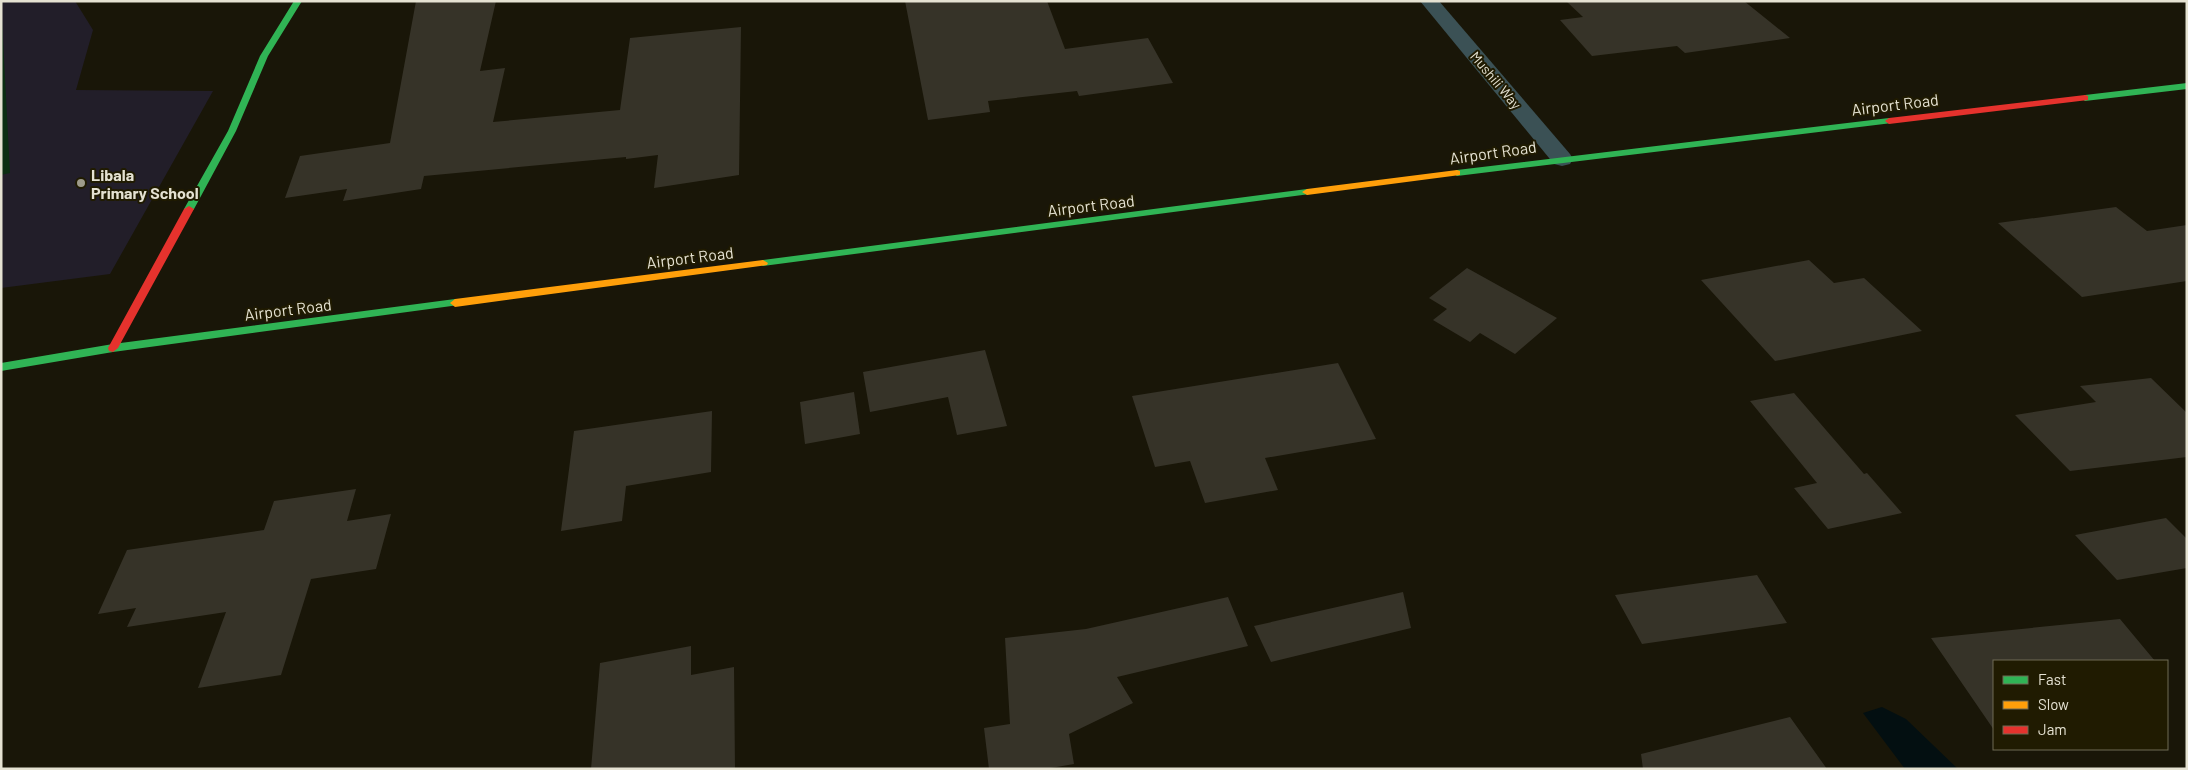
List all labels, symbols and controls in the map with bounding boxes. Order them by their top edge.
street label: Mushili Way [1467,48,1525,113]
street label: Airport Road [1850,89,1940,119]
street label: Airport Road [1448,137,1538,167]
place label: Libala Primary School [91,165,199,202]
marker: Libala Primary School [75,177,87,189]
street label: Airport Road [1046,190,1136,220]
street label: Airport Road [645,242,735,272]
street label: Airport Road [243,294,333,324]
legend [1993,660,2168,750]
text: Fast [2038,670,2066,688]
text: Slow [2038,695,2069,713]
text: Jam [2038,720,2067,738]

